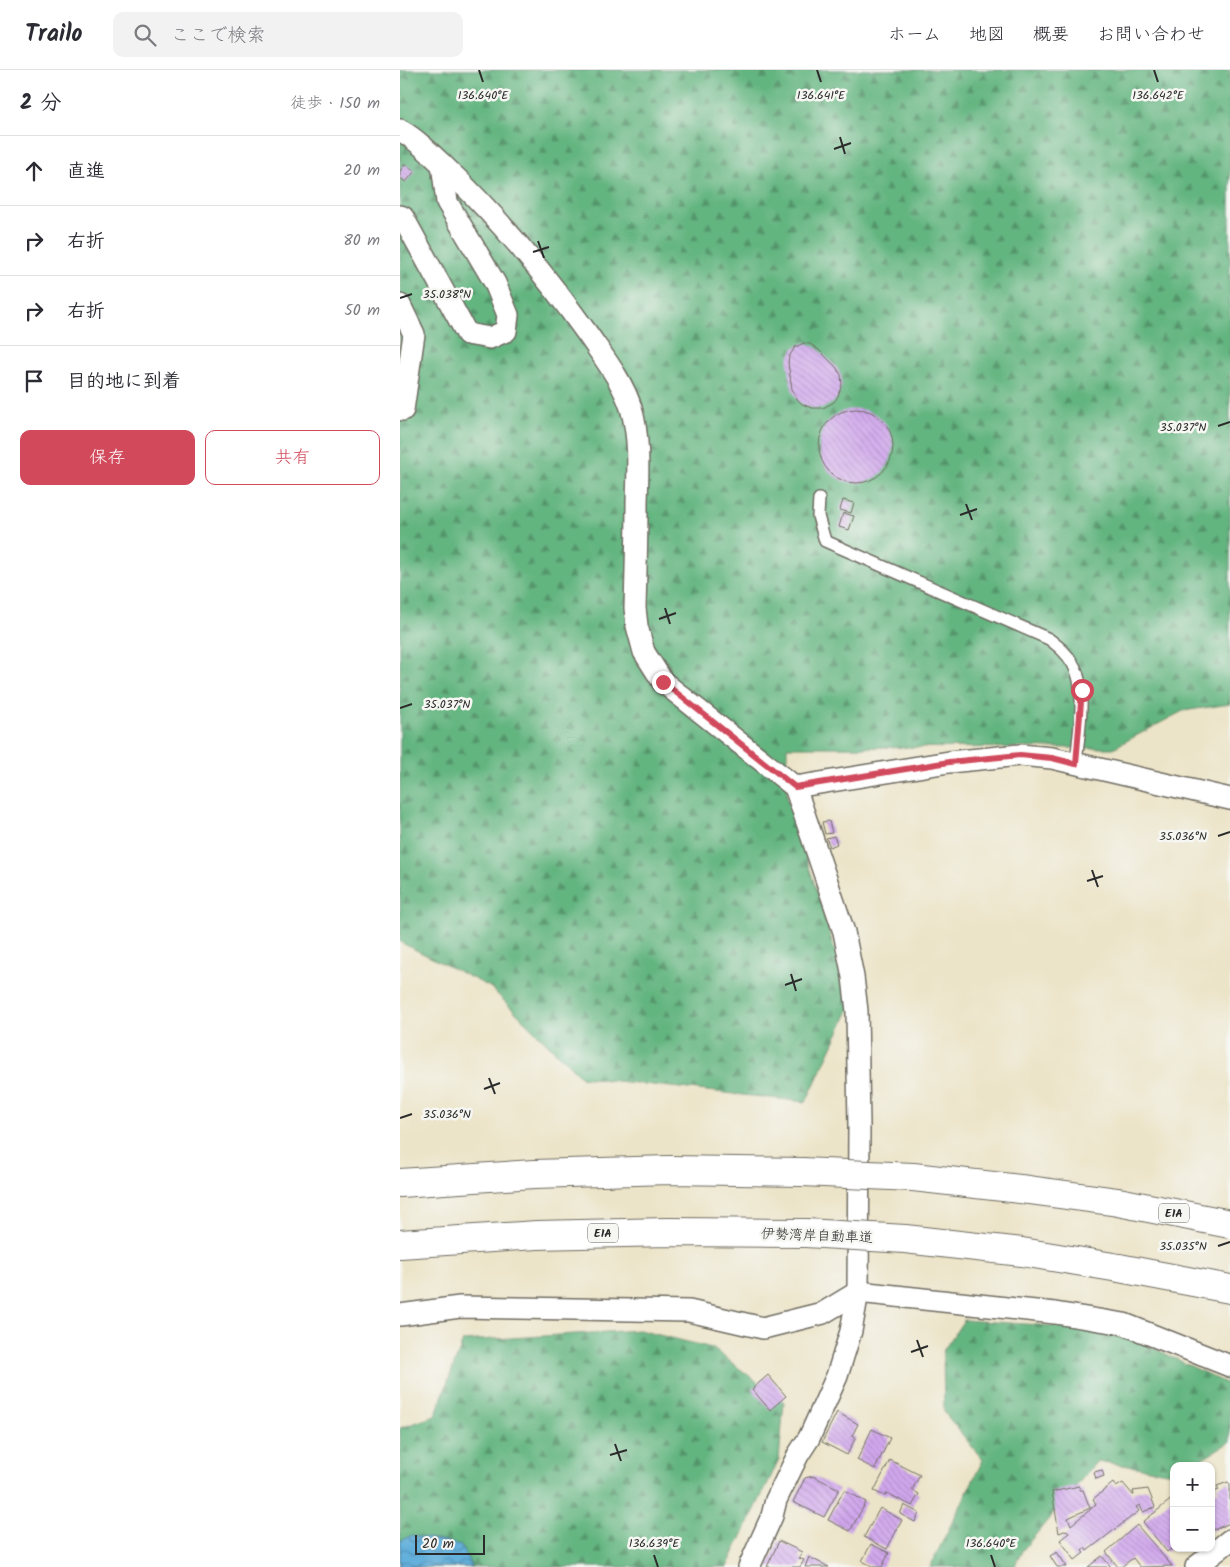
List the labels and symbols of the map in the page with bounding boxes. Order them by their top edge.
text: 136.640°E [458,86,509,105]
text: 136.641°E [797,86,846,105]
text: 136.642°E [1132,86,1185,105]
text: 35.038°N [423,285,471,304]
text: 35.037°N [1160,418,1206,437]
route end [652,671,675,694]
route start [1071,679,1094,702]
text: 35.037°N [424,695,470,714]
text: 35.036°N [1159,827,1207,846]
text: 35.036°N [423,1105,471,1124]
road number: E1A [1159,1204,1189,1222]
street label: 伊勢湾岸自動車道 [761,1223,873,1249]
road number: E1A [588,1224,618,1242]
text: 35.035°N [1159,1237,1207,1256]
scale bar [415,1532,485,1555]
text: 136.639°E [629,1534,680,1553]
text: 136.640°E [966,1534,1017,1553]

